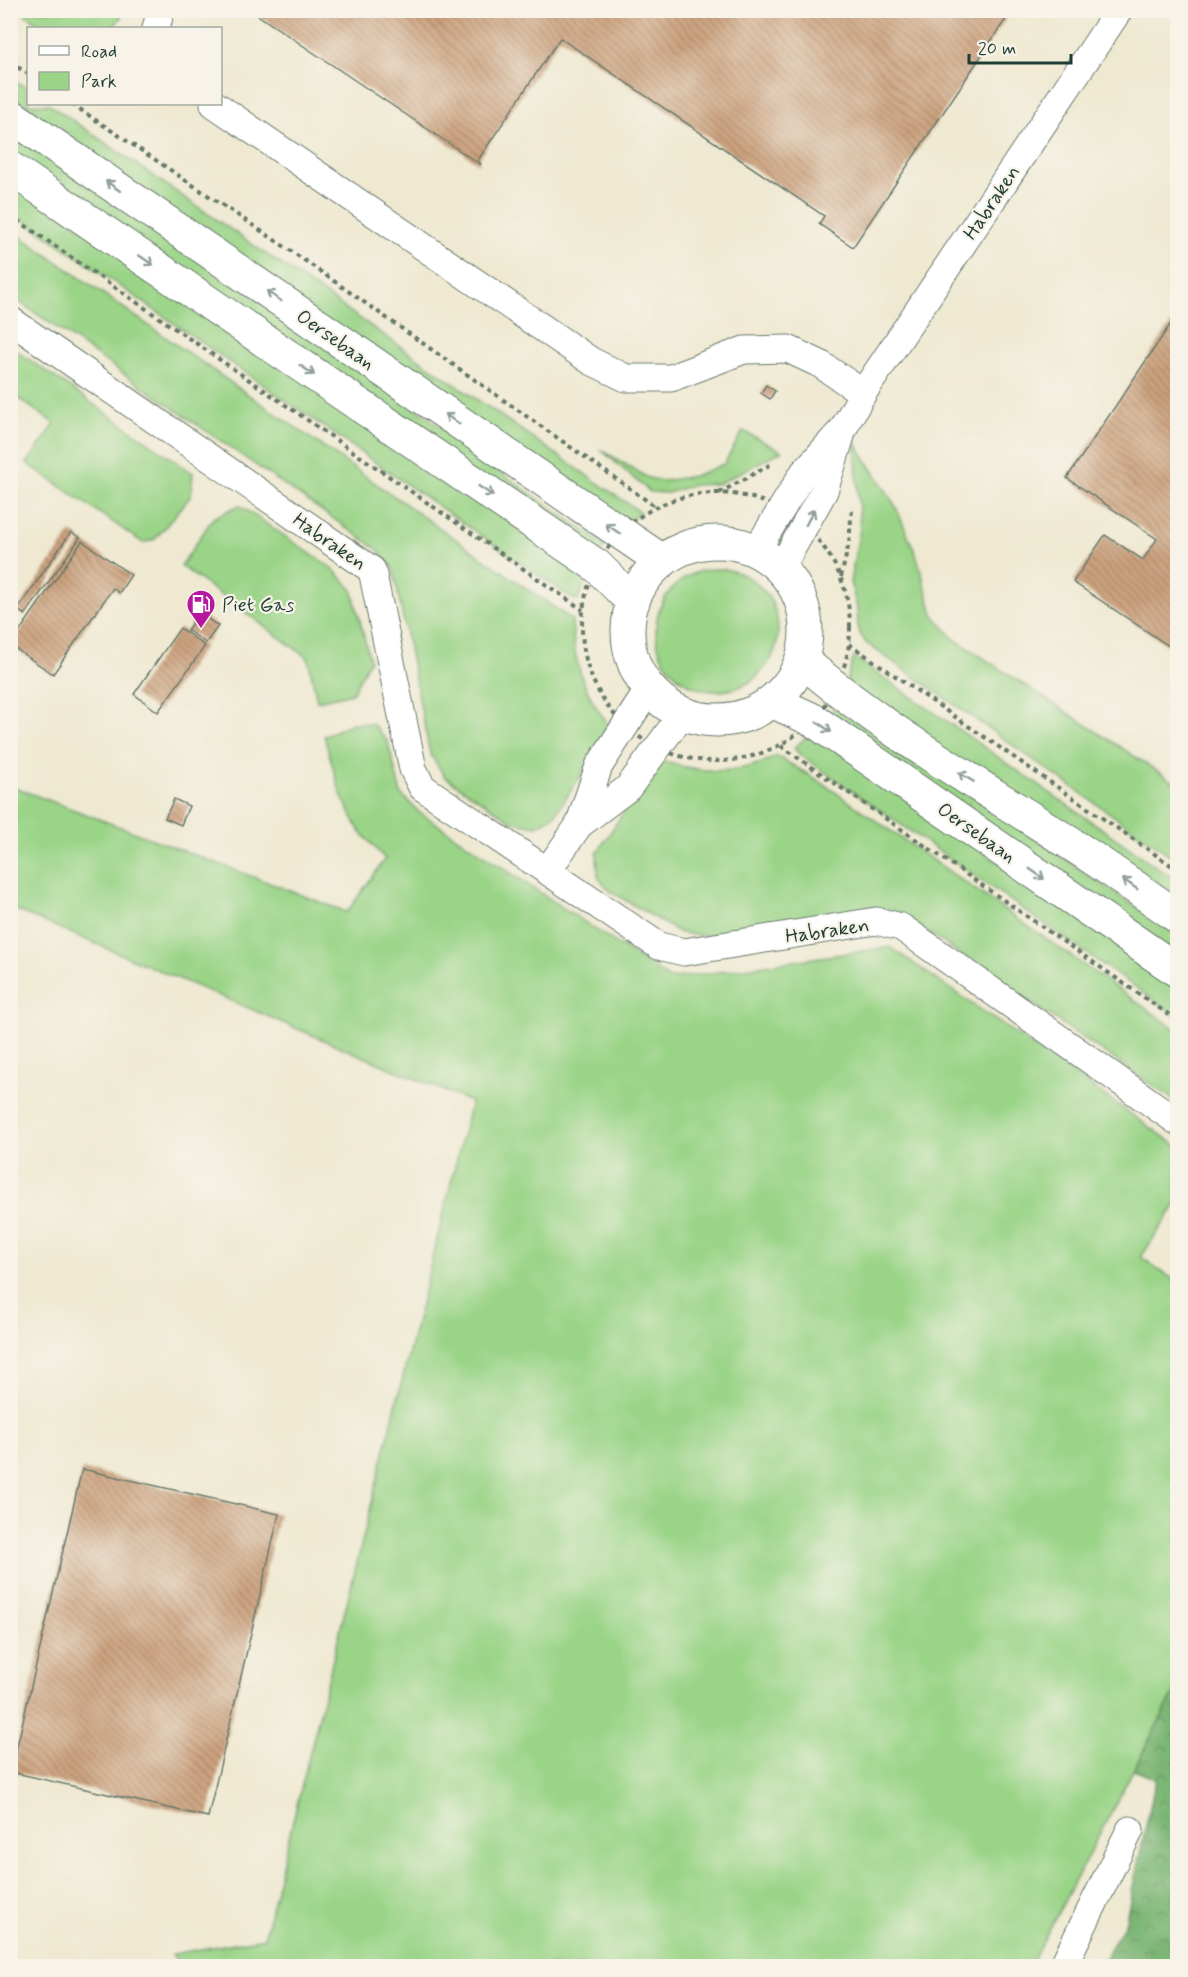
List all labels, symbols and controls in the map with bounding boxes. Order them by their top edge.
legend [27,27,222,105]
scale bar [969,27,1071,65]
text: 20 m [978,37,1016,61]
text: Road [81,40,117,64]
text: Park [81,70,117,94]
street label: Habraken [957,160,1027,245]
one-way arrow [106,180,122,192]
one-way arrow [137,254,153,266]
one-way arrow [266,290,283,302]
street label: Oersebaan [290,303,380,377]
one-way arrow [298,364,315,376]
one-way arrow [444,413,461,425]
one-way arrow [477,485,494,497]
street label: Habraken [287,507,371,578]
one-way arrow [805,509,816,527]
one-way arrow [605,523,621,535]
fuel station icon: Piet Gas [185,588,217,630]
place label: Piet Gas [222,592,294,619]
one-way arrow [816,721,832,733]
one-way arrow [958,771,975,783]
street label: Oersebaan [931,796,1021,870]
one-way arrow [1028,868,1044,880]
one-way arrow [1122,878,1138,890]
street label: Habraken [784,912,871,951]

